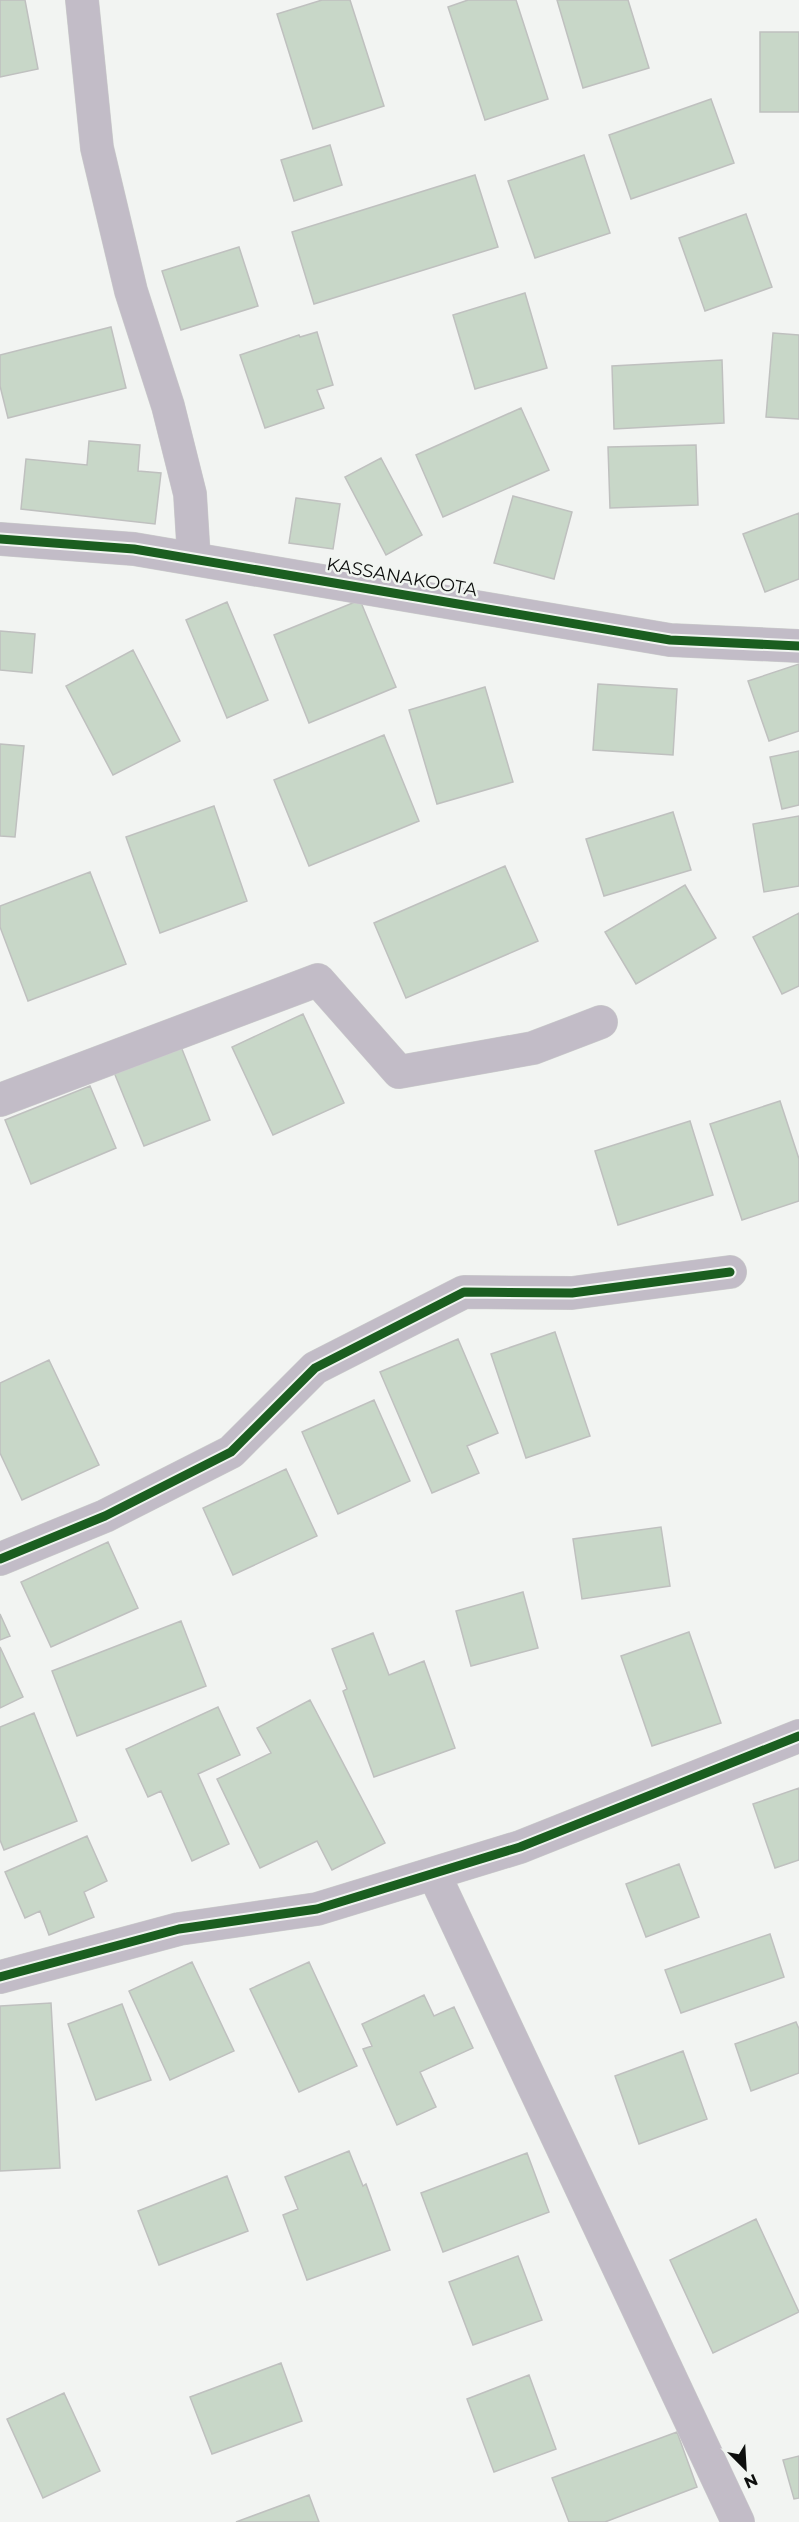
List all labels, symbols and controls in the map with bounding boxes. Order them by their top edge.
street label: KASSANAKOOTA [325,553,479,601]
north arrow [715,2438,775,2498]
text: N [741,2470,761,2493]

